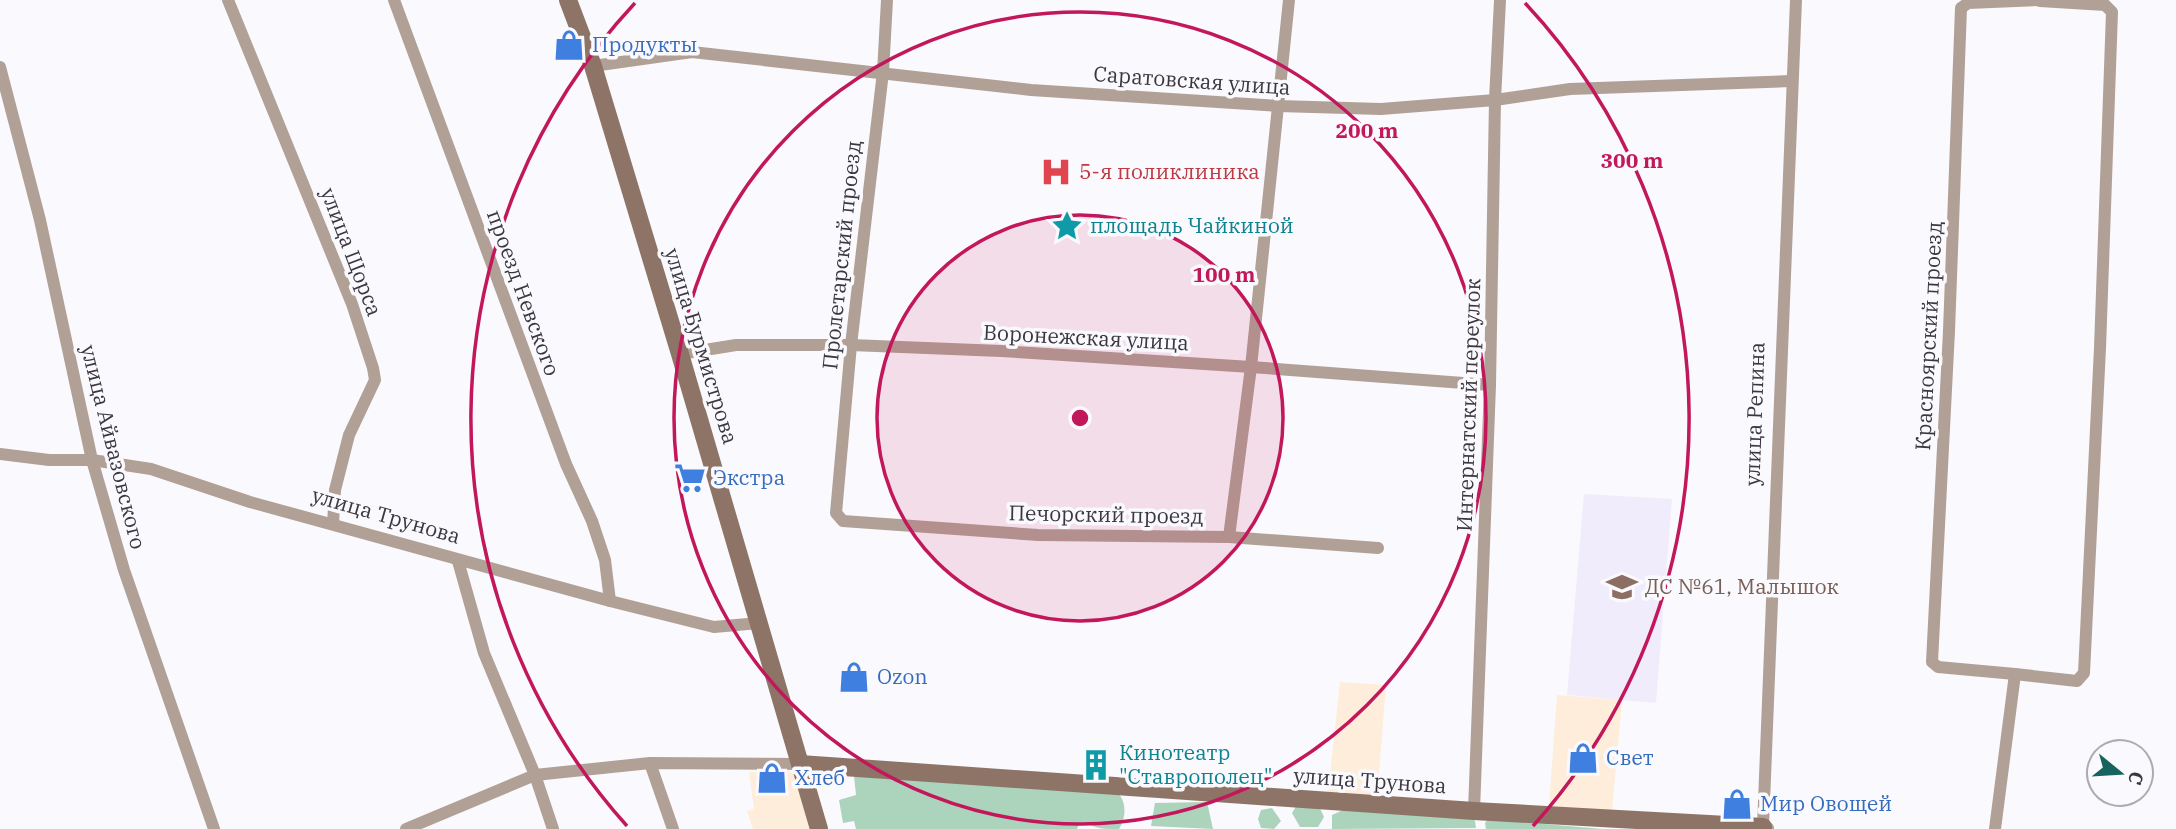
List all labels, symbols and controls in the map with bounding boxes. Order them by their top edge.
shop icon: Продукты [552,28,586,62]
place label: Продукты [592,30,697,58]
street label: Саратовская улица [1093,59,1292,101]
text: 200 m [1335,116,1399,144]
street label: Пролетарский проезд [815,139,867,371]
text: 300 m [1600,146,1664,174]
hospital icon: 5-я поликлиника [1039,155,1073,189]
place label: 5-я поликлиника [1079,157,1260,185]
street label: улица Щорса [315,183,389,320]
street label: проезд Невского [481,206,567,380]
place icon: площадь Чайкиной [1050,209,1084,243]
place label: площадь Чайкиной [1090,211,1294,239]
street label: Красноярский проезд [1908,220,1948,451]
street label: улица Бурмистрова [659,244,745,447]
text: 100 m [1192,260,1256,288]
street label: Интернатский переулок [1450,278,1486,532]
street label: Воронежская улица [982,318,1190,356]
street label: улица Репина [1737,341,1771,486]
street label: улица Айвазовского [75,342,153,552]
centre of rings [1068,406,1092,430]
supermarket icon: Экстра [673,461,707,495]
place label: Экстра [713,463,785,491]
street label: улица Трунова [309,480,464,550]
street label: Печорский проезд [1008,498,1204,530]
school or university icon: ДС №61, Малышок [1605,570,1639,604]
place label: ДС №61, Малышок [1645,572,1839,600]
shop icon: Ozon [837,660,871,694]
place label: Ozon [877,662,928,690]
place label: Кинотеатр "Ставрополец" [1119,738,1272,790]
north arrow [2085,738,2155,808]
shop icon: Свет [1566,741,1600,775]
place label: Свет [1606,743,1654,771]
building icon: Кинотеатр "Ставрополец" [1079,748,1113,782]
shop icon: Хлеб [755,761,789,795]
street label: улица Трунова [1293,761,1447,799]
place label: Хлеб [795,763,845,791]
text: С [2123,769,2150,788]
shop icon: Мир Овощей [1720,787,1754,821]
place label: Мир Овощей [1760,789,1892,817]

